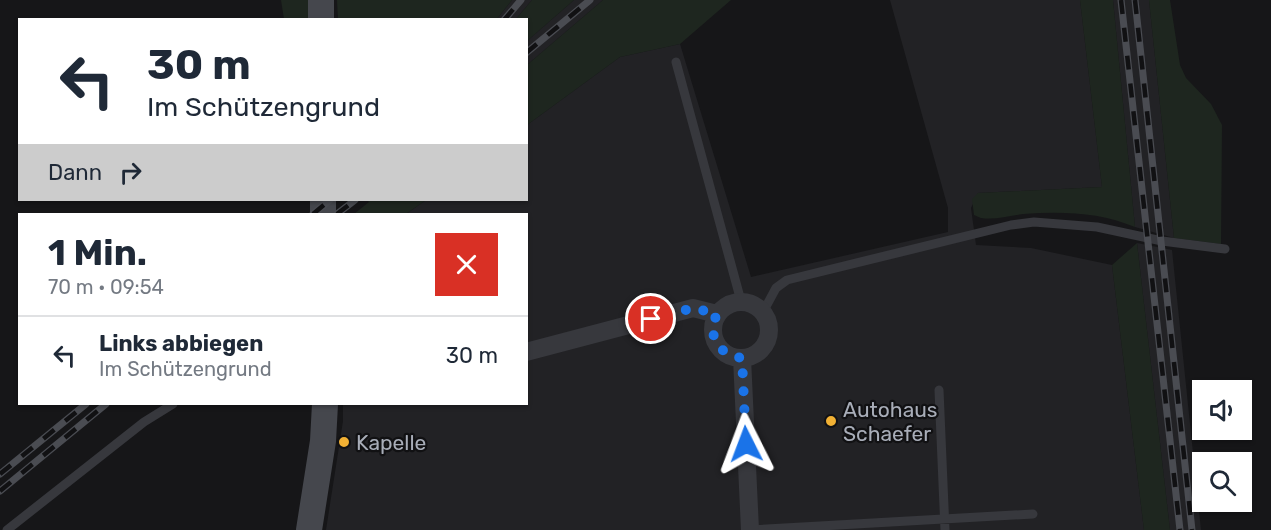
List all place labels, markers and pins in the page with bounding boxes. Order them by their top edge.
pin [625,293,676,344]
place label: Autohaus Schaefer [843,397,938,446]
marker: Autohaus Schaefer [824,414,838,428]
place label: Kapelle [356,430,426,455]
marker: Kapelle [337,435,351,449]

